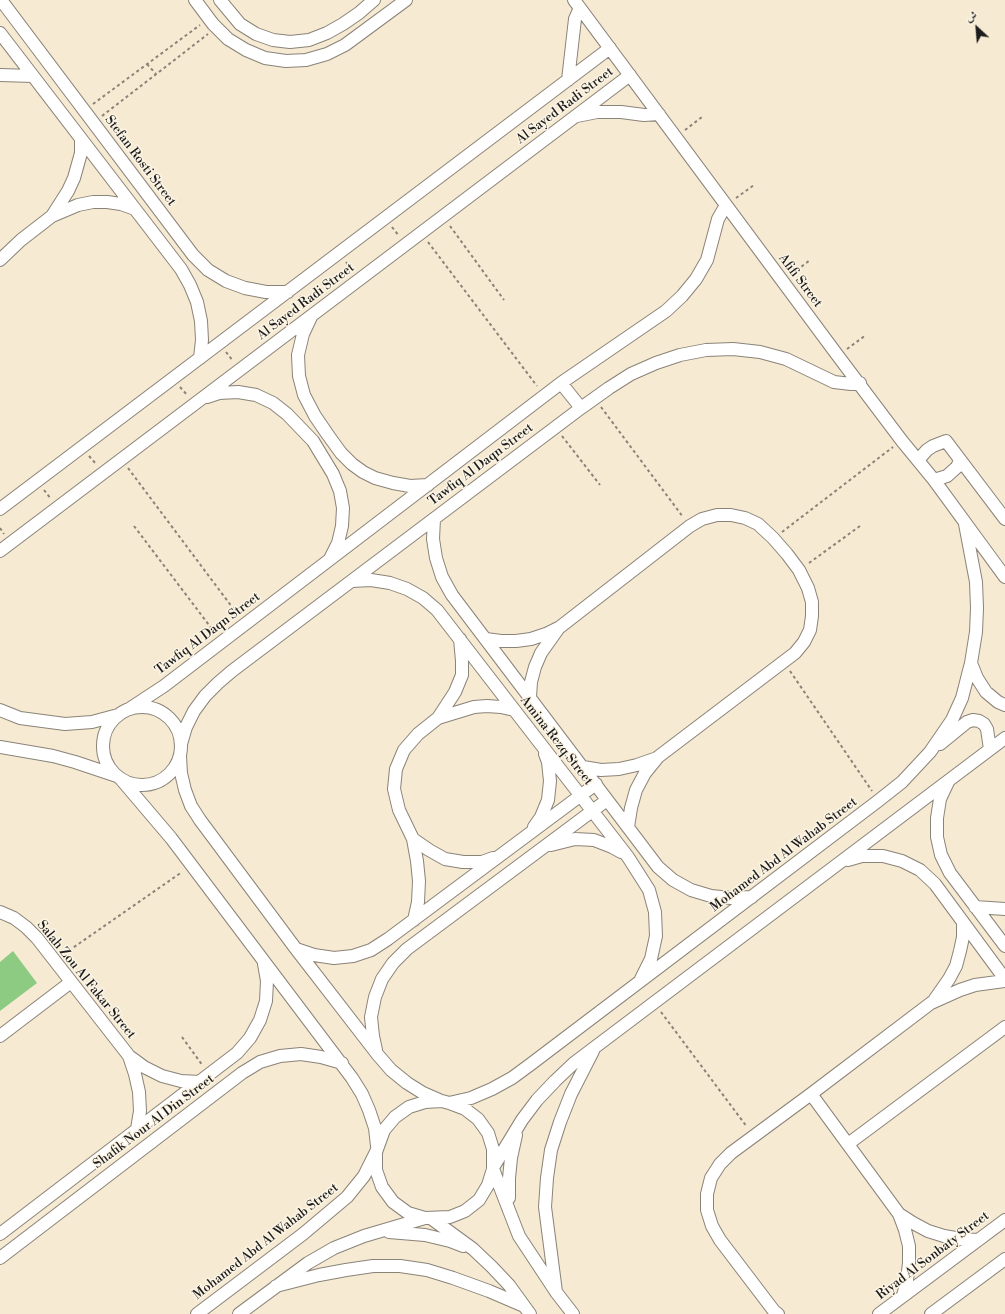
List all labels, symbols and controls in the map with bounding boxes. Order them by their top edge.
north arrow [957,8,997,48]
text: ش [964,9,980,26]
street label: Al Sayed Radi Street [513,64,617,148]
street label: Stefan Rosti Street [101,113,179,209]
street label: Afifi Street [775,251,825,311]
street label: Al Sayed Radi Street [254,260,358,344]
street label: Tawfiq Al Daqn Street [425,420,537,510]
street label: Tawfiq Al Daqn Street [152,589,264,679]
street label: Amina Rezq Street [516,693,596,789]
street label: Mohamed Abd Al Wahab Street [707,795,861,915]
street label: Salah Zou Al Fakar Street [33,918,139,1042]
street label: Shafik Nour Al Din Street [90,1071,218,1173]
street label: Mohamed Abd Al Wahab Street [190,1180,342,1304]
street label: Riyad Al Sonbaty Street [874,1209,992,1303]

